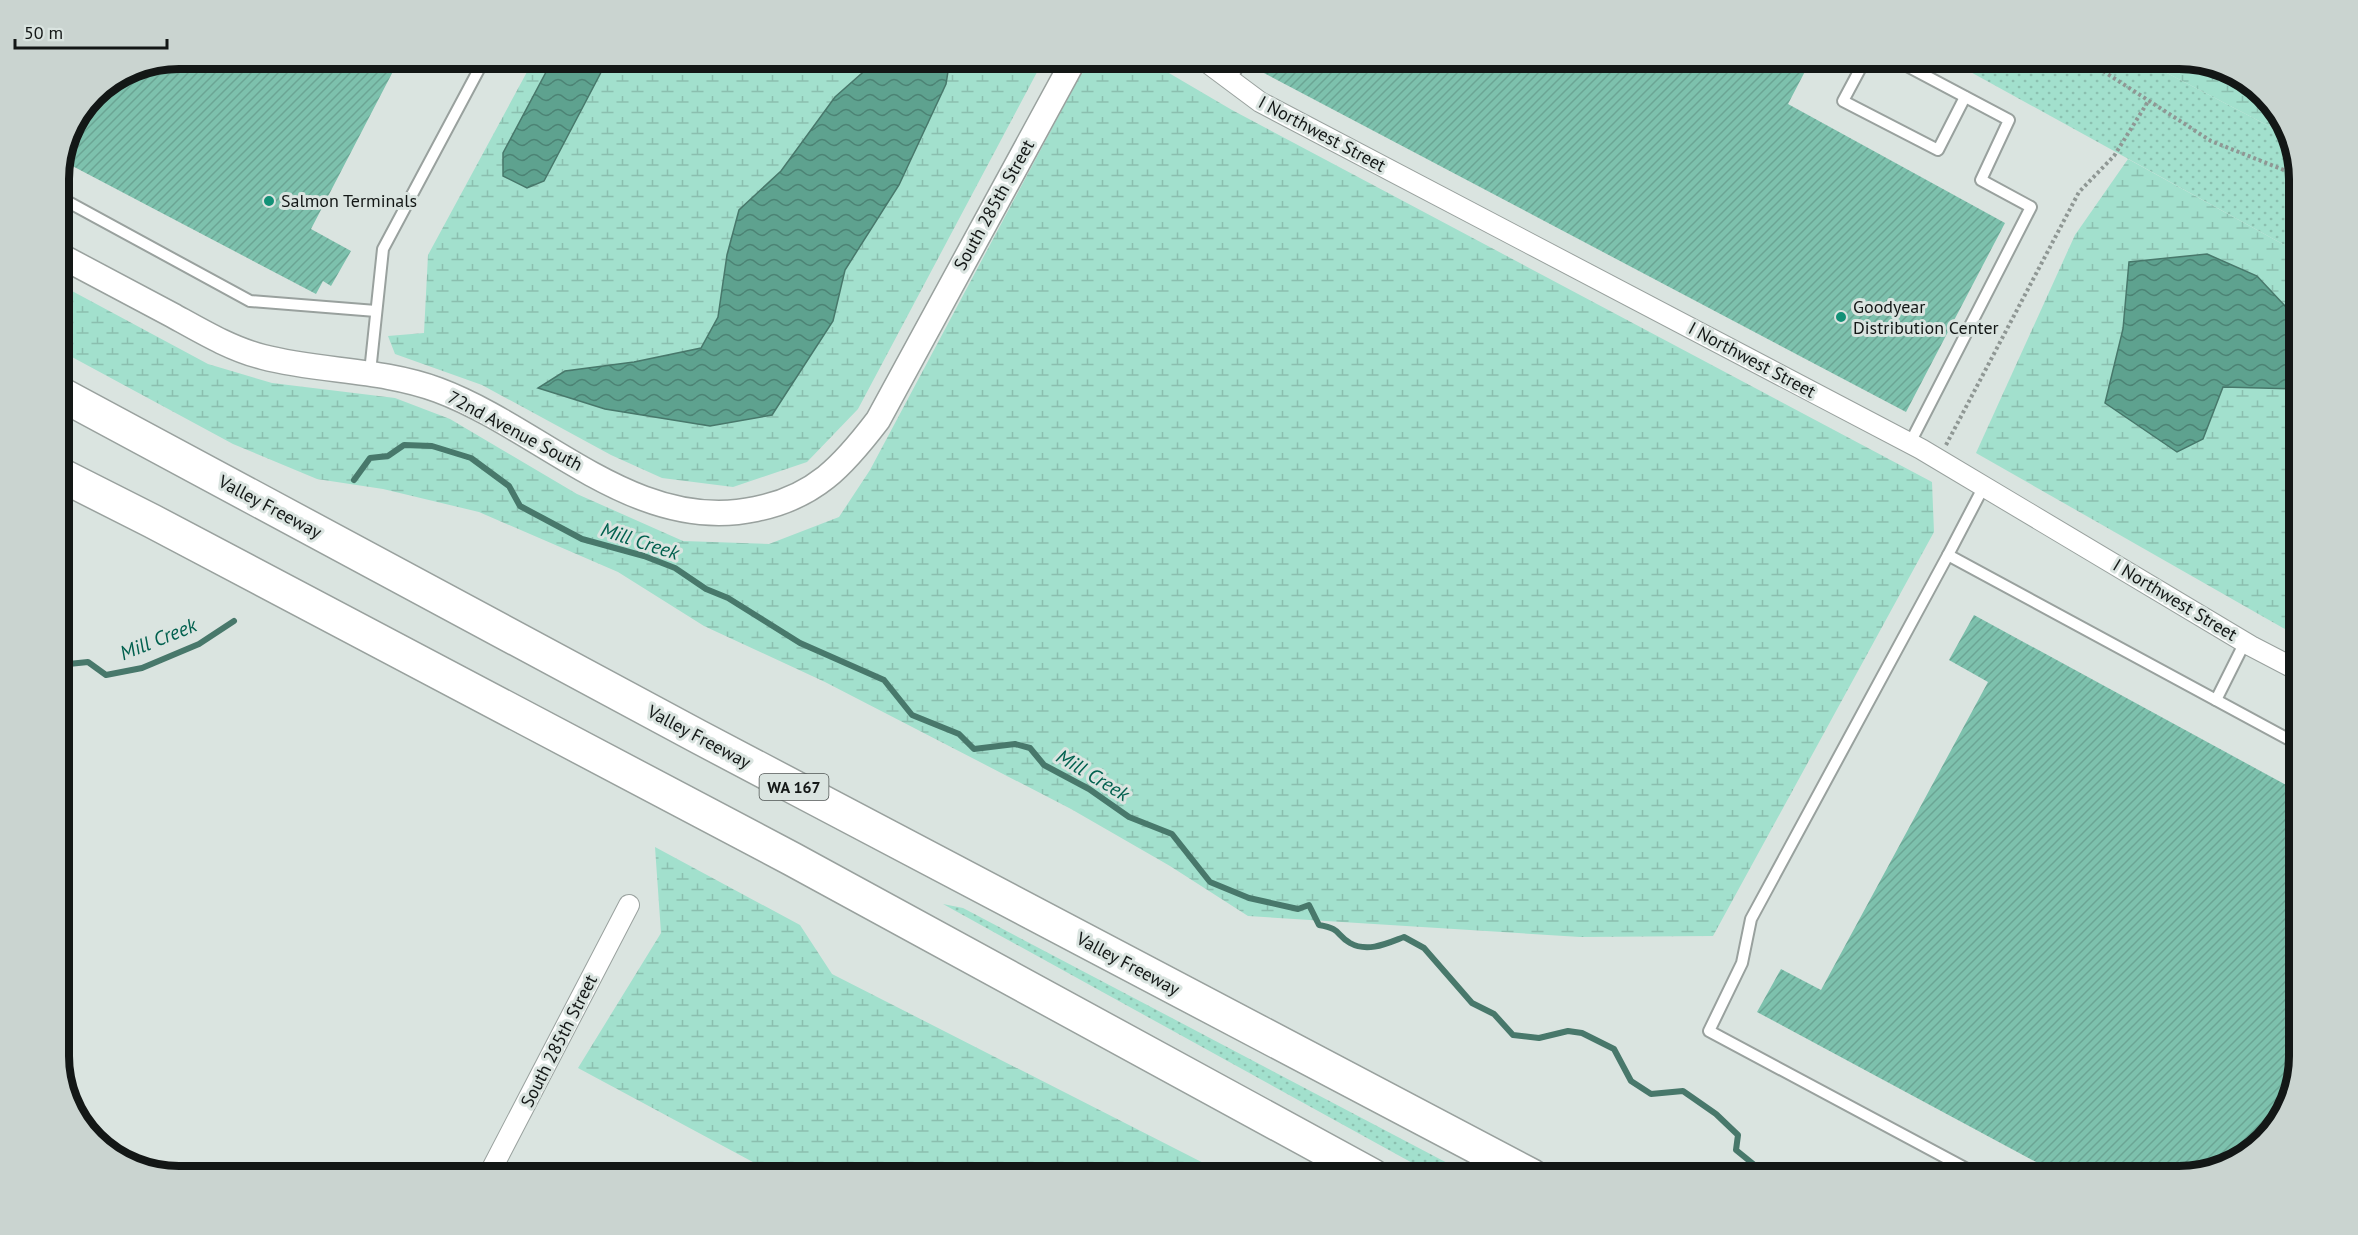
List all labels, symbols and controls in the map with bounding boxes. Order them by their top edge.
scale bar [15,12,166,50]
text: 50 m [24,21,63,44]
street label: I Northwest Street [1255,90,1390,177]
street label: South 285th Street [948,135,1039,274]
place label: Salmon Terminals [281,189,417,212]
marker: Salmon Terminals [262,194,276,208]
place label: Goodyear Distribution Center [1853,295,1999,339]
marker: Goodyear Distribution Center [1834,310,1848,324]
street label: I Northwest Street [1685,316,1820,403]
street label: 72nd Avenue South [444,385,587,476]
street label: Valley Freeway [214,469,326,544]
water label: Mill Creek [598,516,683,566]
street label: I Northwest Street [2109,553,2242,646]
water label: Mill Creek [116,611,201,666]
street label: Valley Freeway [643,699,755,774]
water label: Mill Creek [1052,743,1135,807]
road number: WA 167 [760,774,828,800]
street label: Valley Freeway [1072,926,1184,1001]
street label: South 285th Street [515,971,602,1111]

